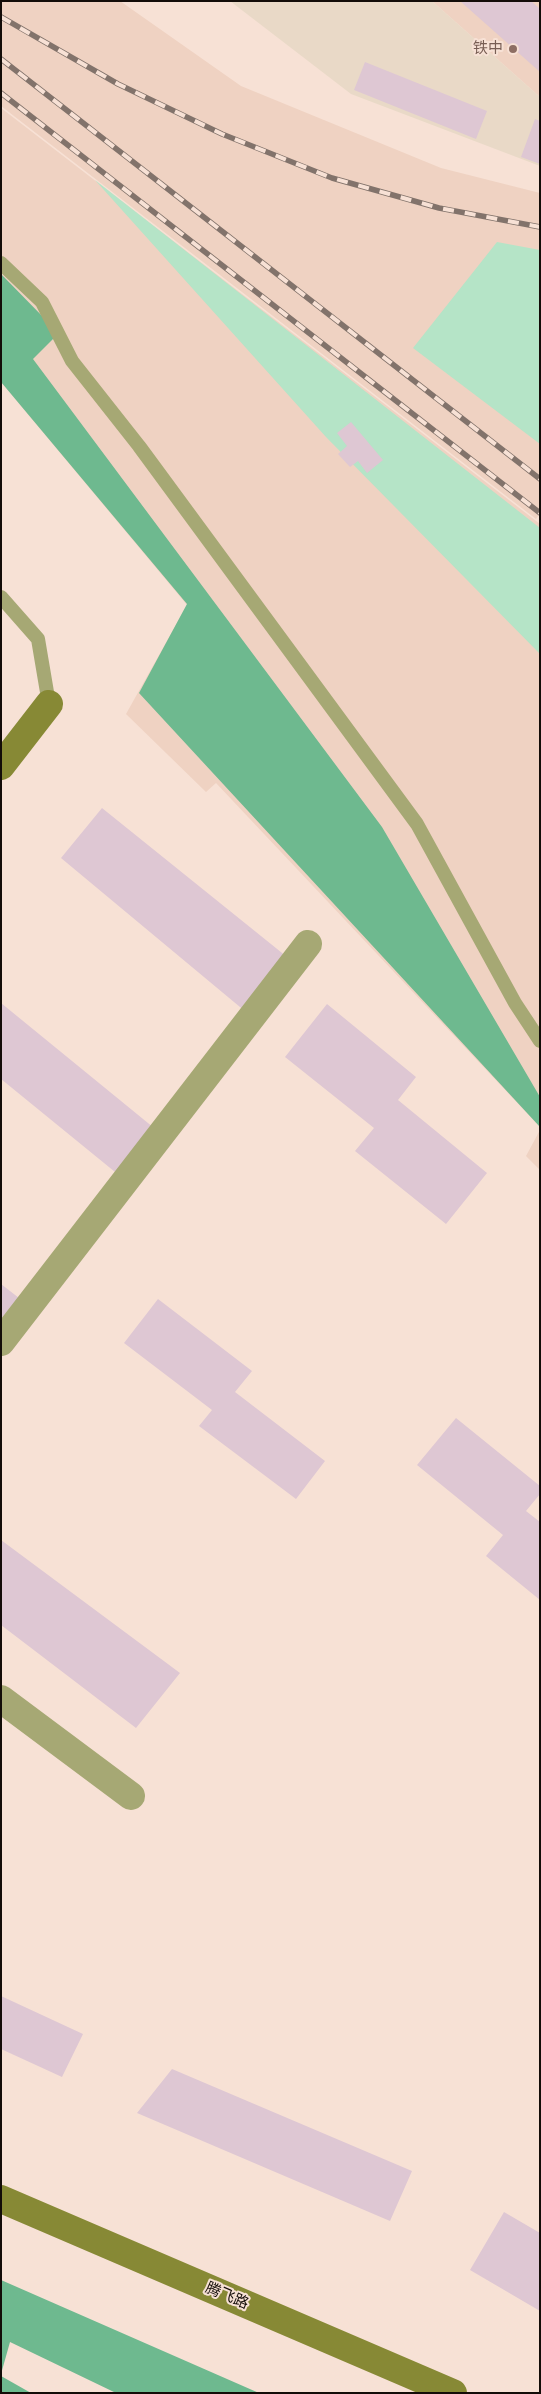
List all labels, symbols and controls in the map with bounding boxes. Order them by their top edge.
place label: 铁中 [473,40,503,58]
marker: 铁中 [507,43,519,55]
street label: 腾飞路 [203,2279,251,2313]

